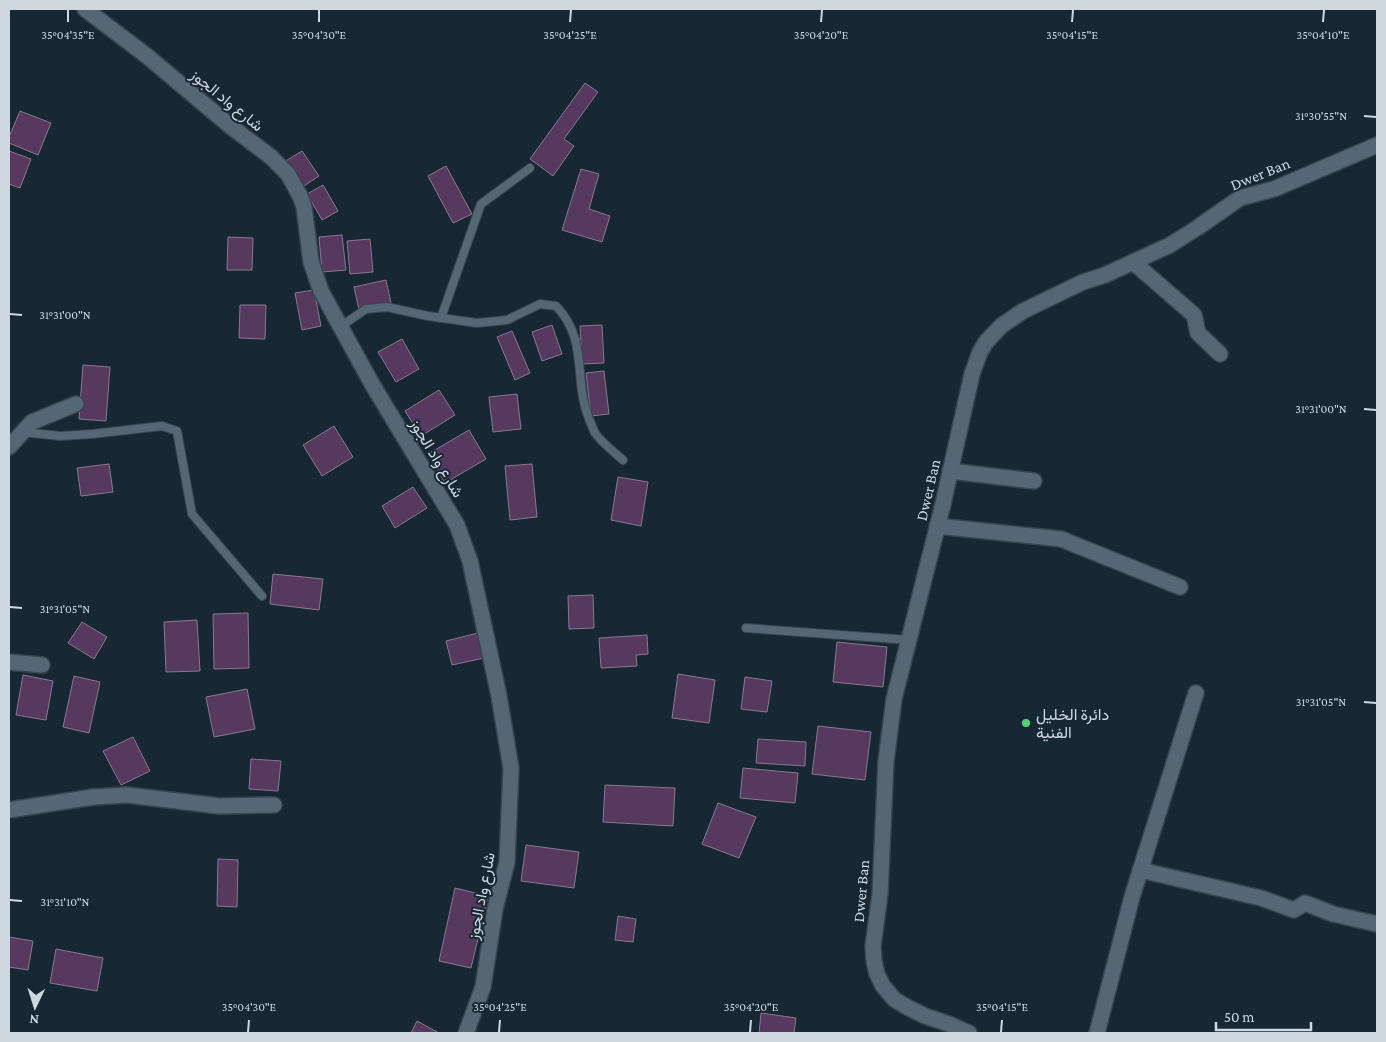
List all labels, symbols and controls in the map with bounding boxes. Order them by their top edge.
text: 35°04'35"E [41,28,95,42]
text: 35°04'30"E [292,28,347,42]
text: 35°04'25"E [543,28,597,42]
text: 35°04'20"E [794,28,849,42]
text: 35°04'15"E [1046,28,1098,42]
text: 35°04'10"E [1297,28,1350,42]
street label: شارع واد الجوز [185,65,267,137]
text: 31°30'55"N [1295,109,1347,123]
street label: Dwer Ban [1228,154,1293,194]
text: 31°31'00"N [39,308,91,322]
text: 31°31'00"N [1295,402,1347,416]
street label: شارع واد الجوز [404,415,467,502]
street label: Dwer Ban [913,457,943,522]
text: 31°31'05"N [40,602,90,616]
text: 31°31'05"N [1296,695,1346,709]
place label: دائرة الخليل الفنية [1036,706,1109,742]
marker: دائرة الخليل الفنية [1020,717,1032,729]
street label: شارع واد الجوز [464,851,501,943]
street label: Dwer Ban [850,859,872,923]
text: 31°31'10"N [40,895,90,909]
north arrow [10,982,60,1032]
text: 35°04'30"E [222,1000,277,1014]
text: 35°04'25"E [473,1000,527,1014]
text: 35°04'20"E [724,1000,779,1014]
text: 35°04'15"E [976,1000,1028,1014]
scale bar [1216,1000,1311,1032]
text: 50 m [1224,1009,1254,1025]
text: N [28,1012,39,1028]

